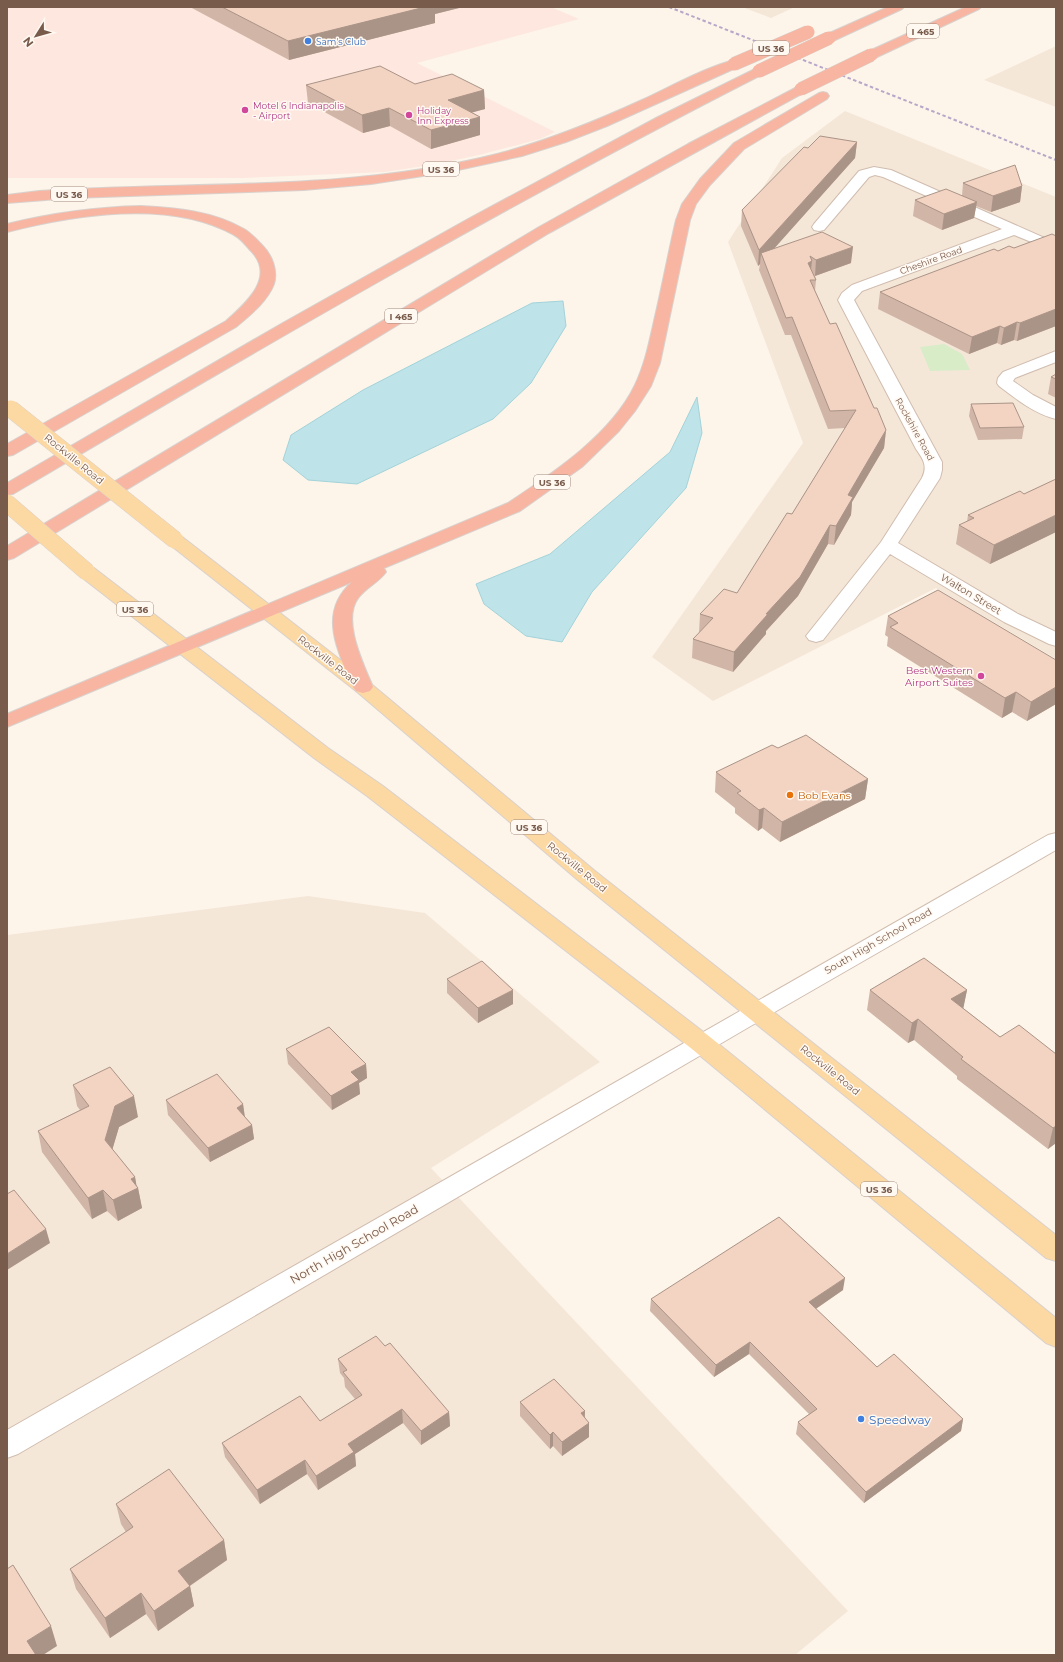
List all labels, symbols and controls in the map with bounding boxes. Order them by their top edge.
north arrow [16,16,56,56]
road number: I 465 [907,24,939,38]
text: N [20,34,36,50]
marker: Sam's Club [303,36,313,46]
place label: Sam's Club [316,36,366,47]
road number: US 36 [753,41,789,55]
place label: Motel 6 Indianapolis - Airport [253,100,344,121]
marker: Motel 6 Indianapolis - Airport [240,105,250,115]
place label: Holiday Inn Express [417,105,469,126]
marker: Holiday Inn Express [404,110,414,120]
road number: US 36 [423,162,459,176]
road number: US 36 [51,187,87,201]
street label: Cheshire Road [898,244,964,276]
road number: I 465 [385,309,417,323]
street label: Rockshire Road [893,396,937,462]
street label: Rockville Road [42,431,106,487]
road number: US 36 [534,475,570,489]
street label: Walton Street [938,571,1004,617]
road number: US 36 [117,602,153,616]
street label: Rockville Road [295,632,361,688]
place label: Best Western Airport Suites [905,664,973,689]
marker: Best Western Airport Suites [976,671,986,681]
place label: Bob Evans [798,789,851,802]
marker: Bob Evans [785,790,795,800]
road number: US 36 [511,820,547,834]
street label: Rockville Road [545,839,609,895]
street label: South High School Road [822,905,934,977]
street label: Rockville Road [798,1042,862,1098]
road number: US 36 [861,1182,897,1196]
street label: North High School Road [287,1201,421,1287]
place label: Speedway [869,1412,931,1427]
marker: Speedway [856,1414,866,1424]

